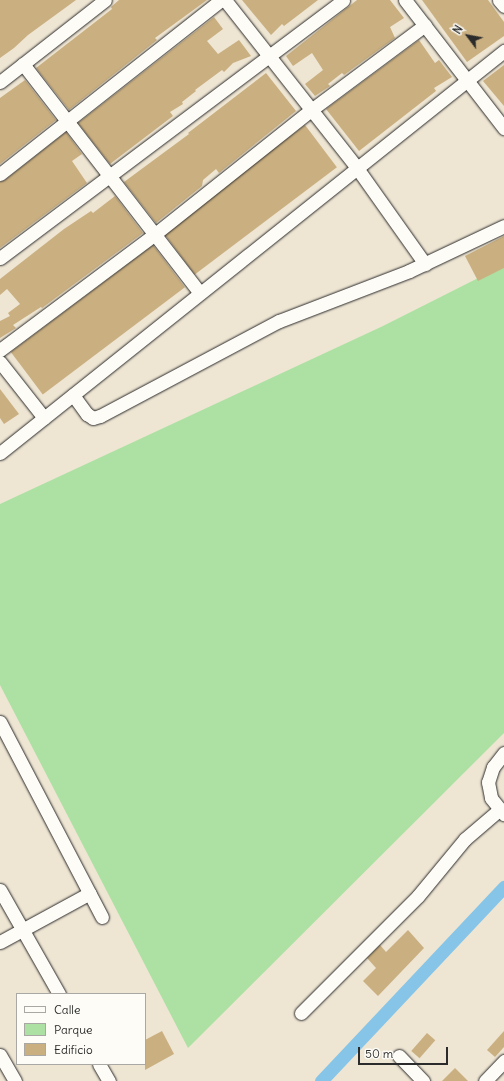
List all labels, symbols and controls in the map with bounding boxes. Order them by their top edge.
north arrow [448,16,488,56]
text: N [450,23,466,37]
legend [16,993,146,1065]
text: Calle [54,1002,81,1017]
text: Parque [54,1022,93,1037]
scale bar [360,1039,450,1065]
text: Edificio [54,1042,93,1057]
text: 50 m [365,1046,393,1061]

